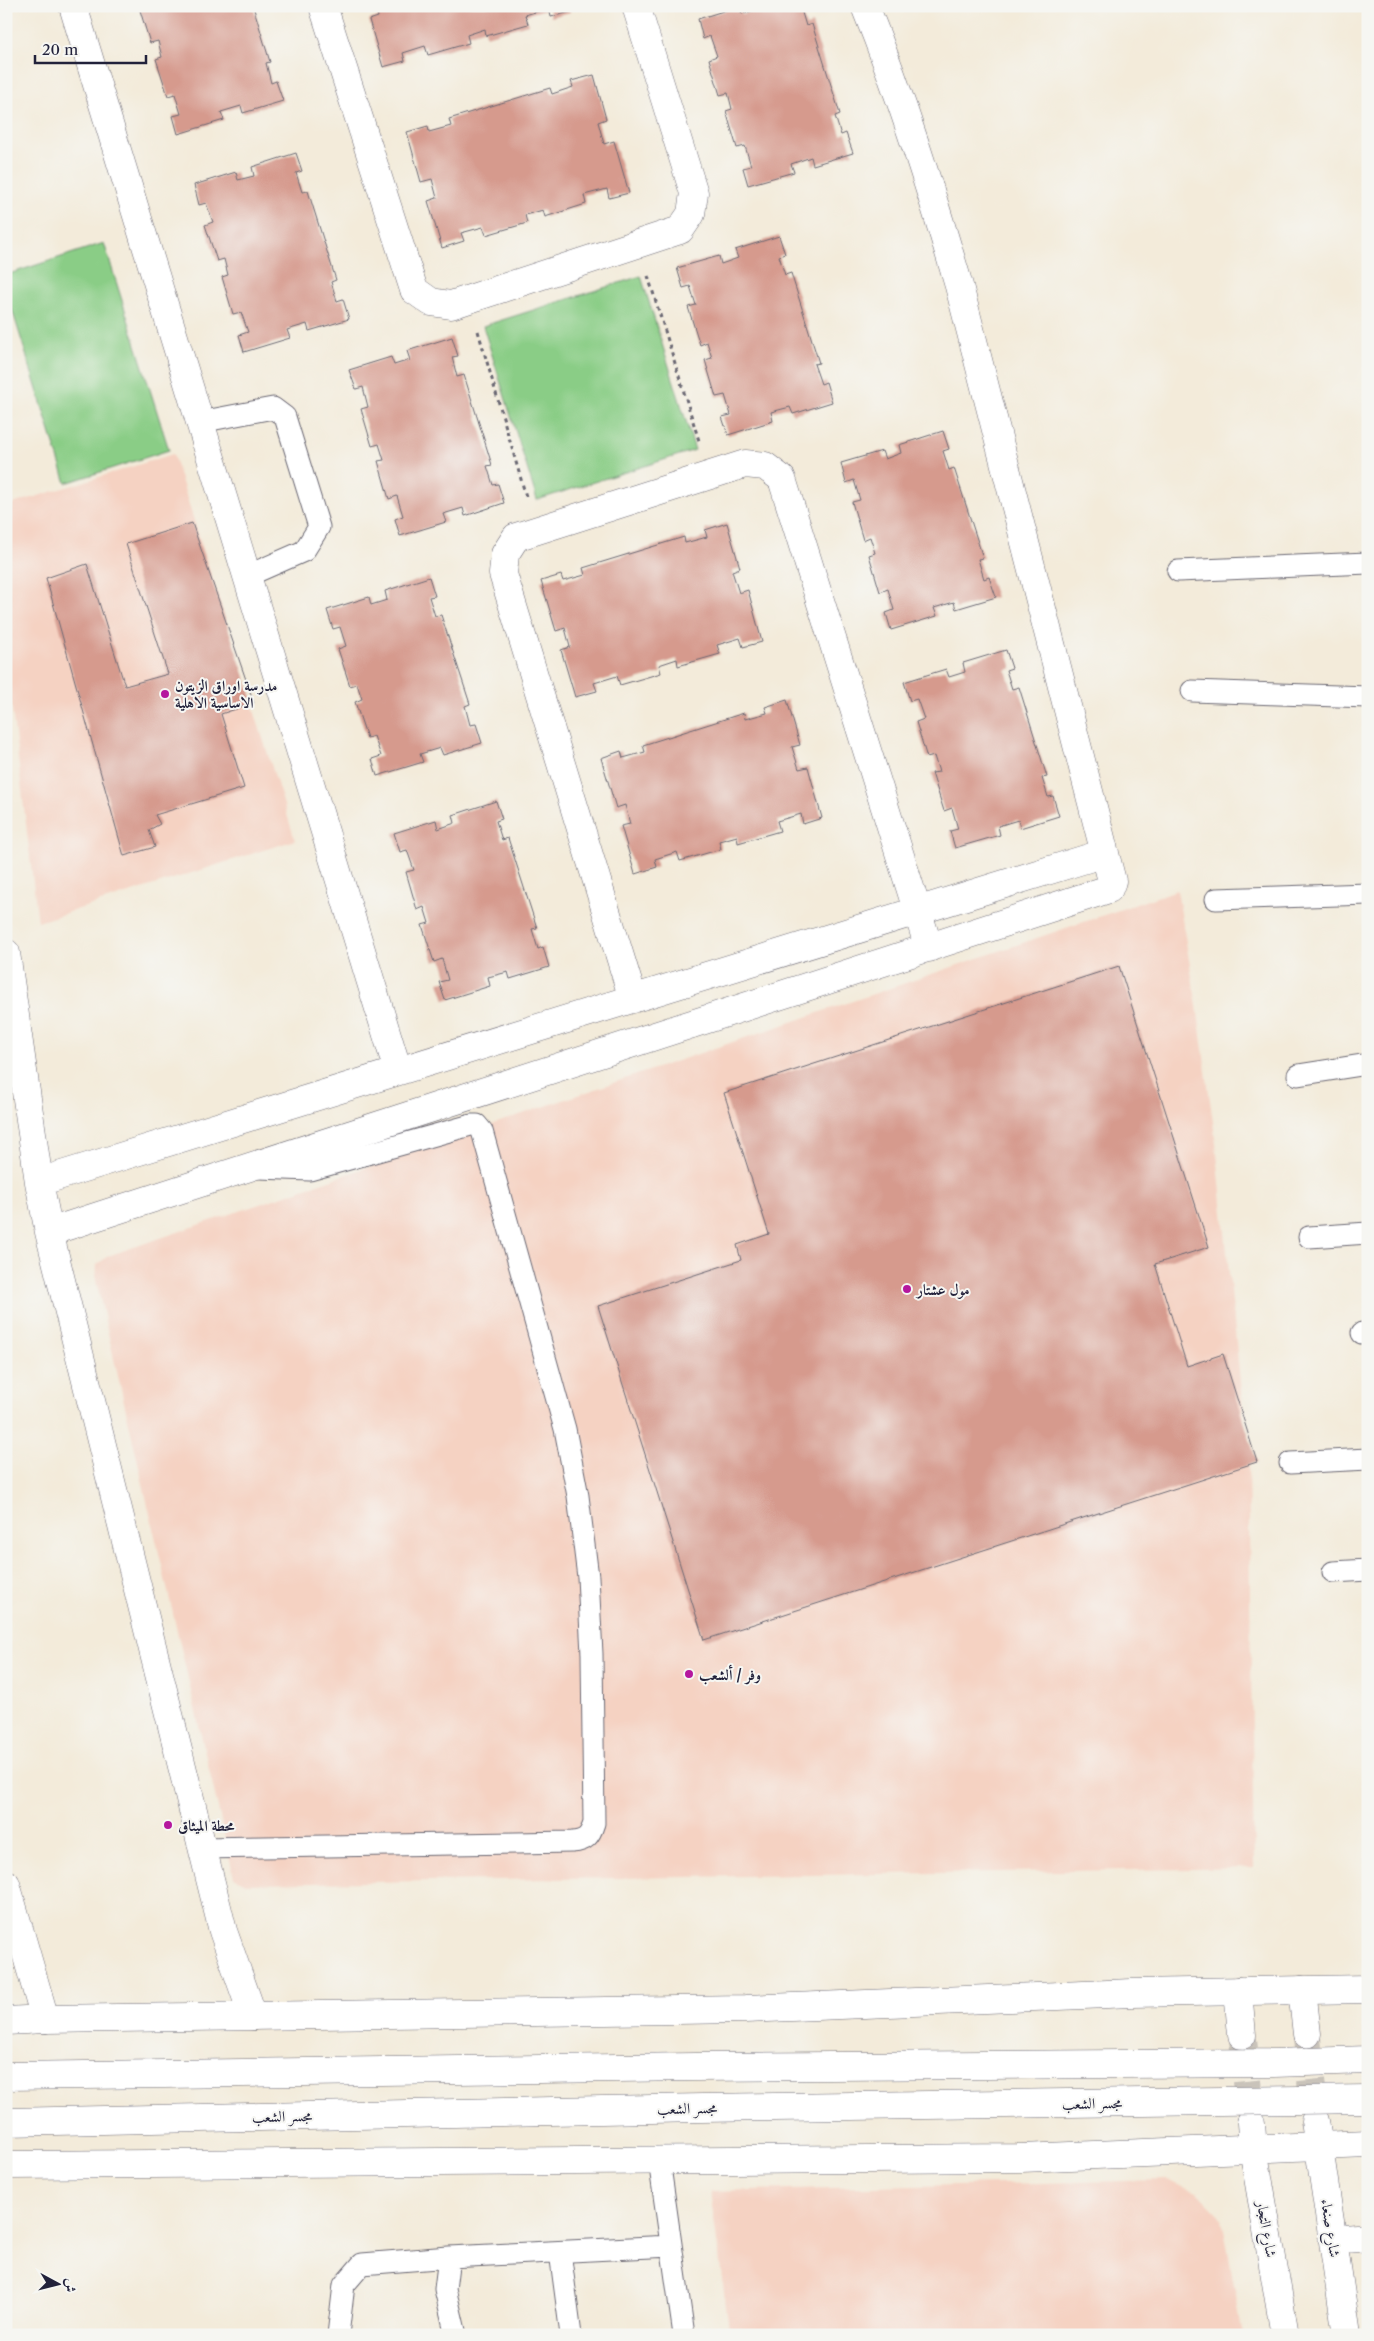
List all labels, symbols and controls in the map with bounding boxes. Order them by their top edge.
scale bar [35,32,146,64]
text: 20 m [42,40,78,59]
place label: مدرسة اوراق الزيتون الاساسية الاهلية [175,676,277,712]
marker: مدرسة اوراق الزيتون الاساسية الاهلية [159,688,171,700]
place label: مول عشتار [915,1280,970,1299]
marker: مول عشتار [901,1283,913,1295]
place label: وفر / ألشعب [699,1664,761,1685]
marker: وفر / ألشعب [683,1668,695,1680]
place label: محطة الميثاق [178,1816,235,1835]
marker: محطة الميثاق [162,1819,174,1831]
street label: مجسر الشعب [1062,2093,1122,2114]
street label: مجسر الشعب [657,2098,717,2119]
street label: مجسر الشعب [252,2106,312,2127]
street label: شارع التجار [1248,2197,1281,2259]
street label: شارع صنعاء [1313,2197,1345,2259]
north arrow [32,2258,82,2308]
text: ش [61,2278,81,2294]

